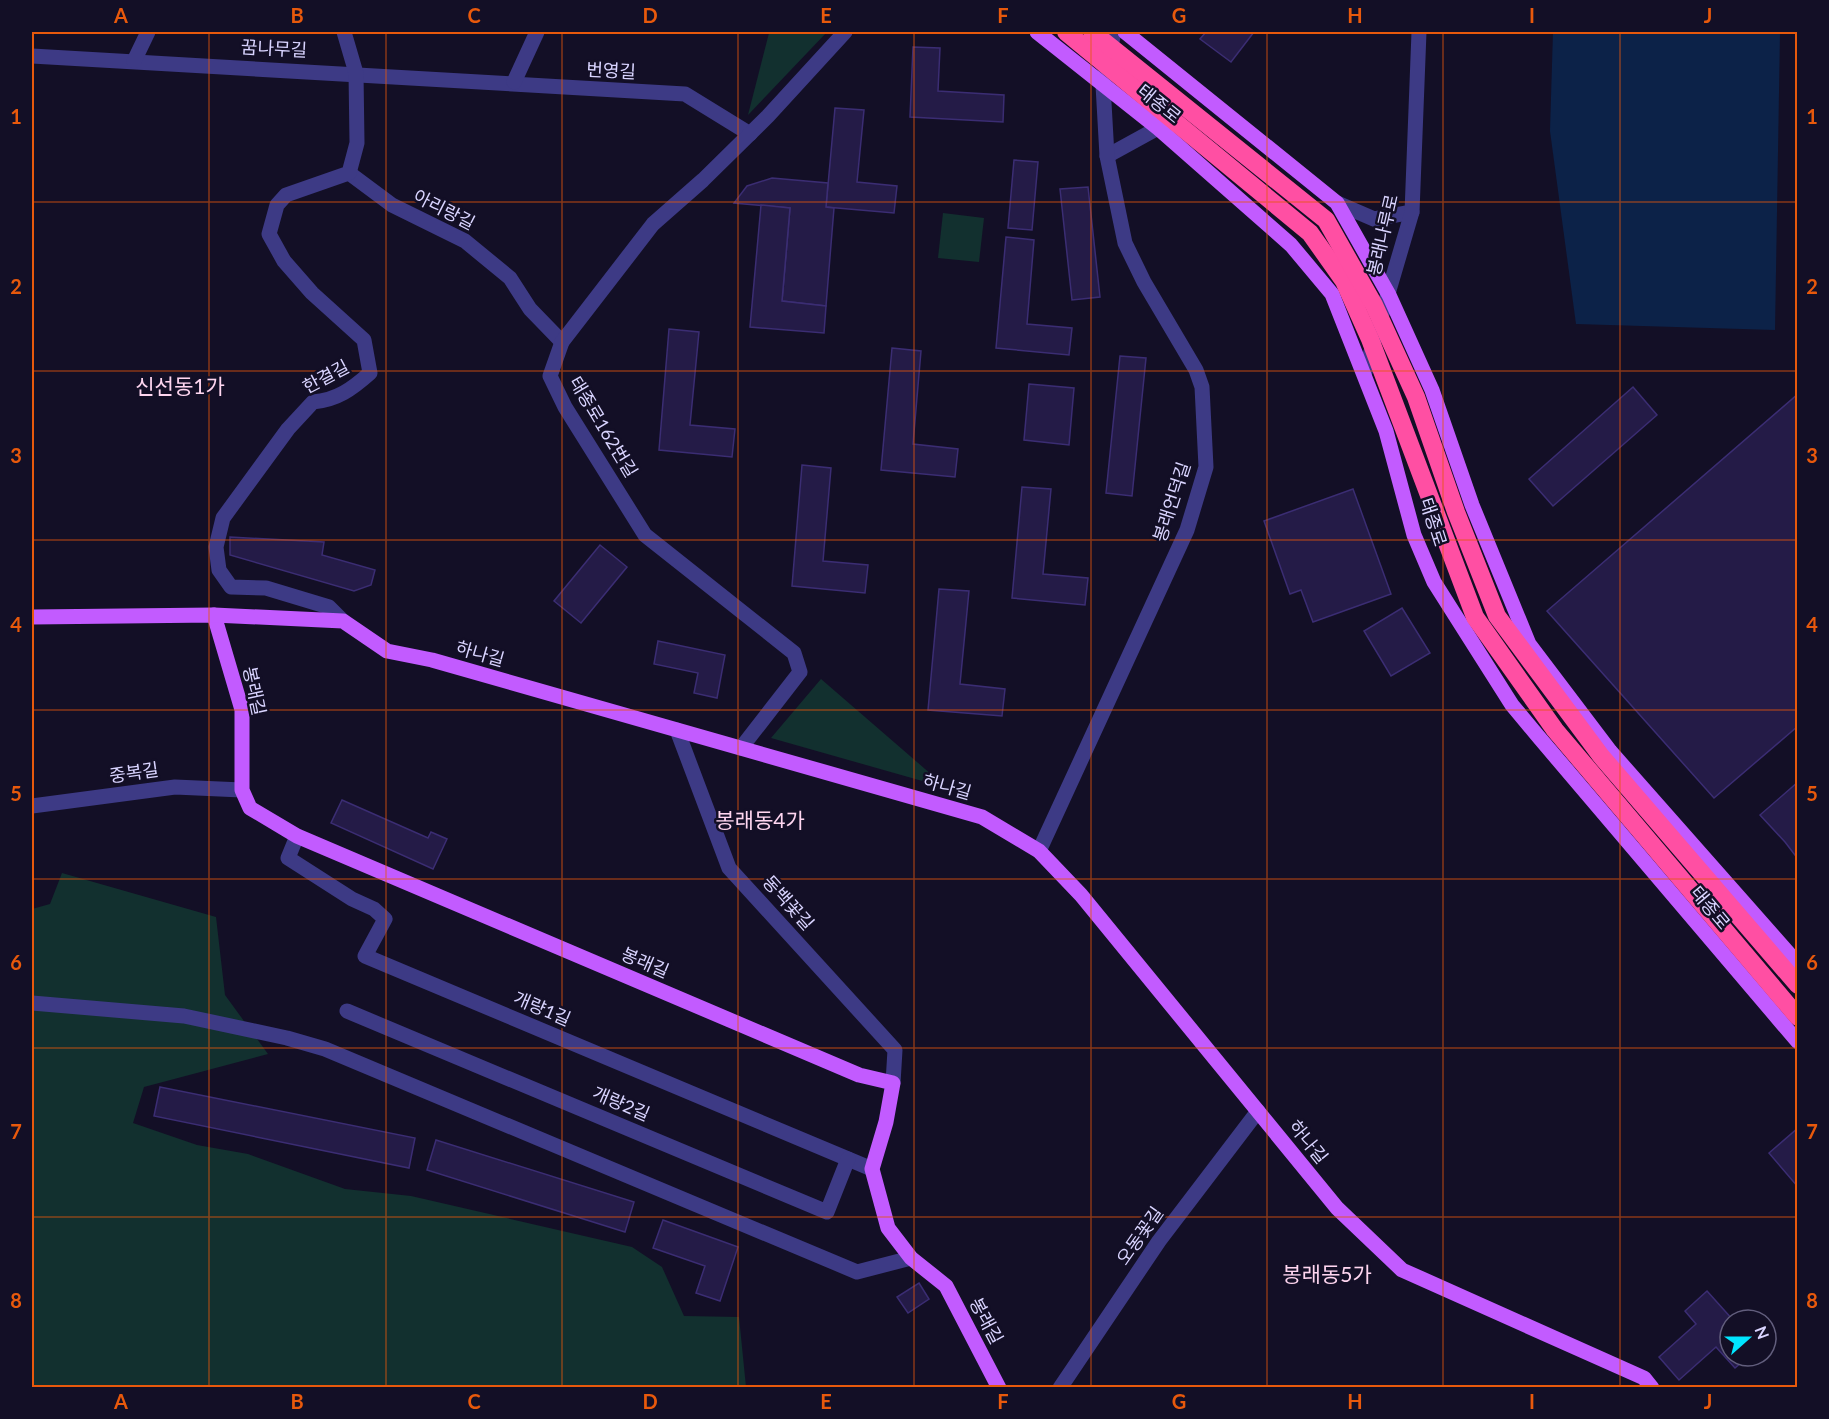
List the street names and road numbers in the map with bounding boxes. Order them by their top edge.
street label: 꿈나무길 [240,35,308,61]
street label: 번영길 [586,58,636,82]
street label: 태종로 [1133,79,1186,127]
street label: 아리랑길 [410,184,479,234]
street label: 봉래나루로 [1362,192,1402,278]
street label: 한결길 [298,355,353,397]
street label: 태종로162번길 [565,372,643,481]
street label: 봉래언덕길 [1148,459,1194,544]
street label: 태종로 [1416,495,1452,549]
street label: 하나길 [453,636,507,670]
street label: 봉래길 [239,664,271,717]
street label: 중복길 [108,758,160,786]
street label: 하나길 [920,769,974,803]
street label: 동백꽃길 [758,870,819,934]
street label: 태종로 [1686,881,1735,933]
street label: 봉래길 [618,942,673,982]
street label: 개량1길 [510,986,574,1030]
street label: 개량2길 [589,1081,653,1125]
street label: 하나길 [1285,1115,1333,1168]
street label: 오동꽃길 [1111,1202,1167,1269]
street label: 봉래길 [966,1293,1008,1348]

